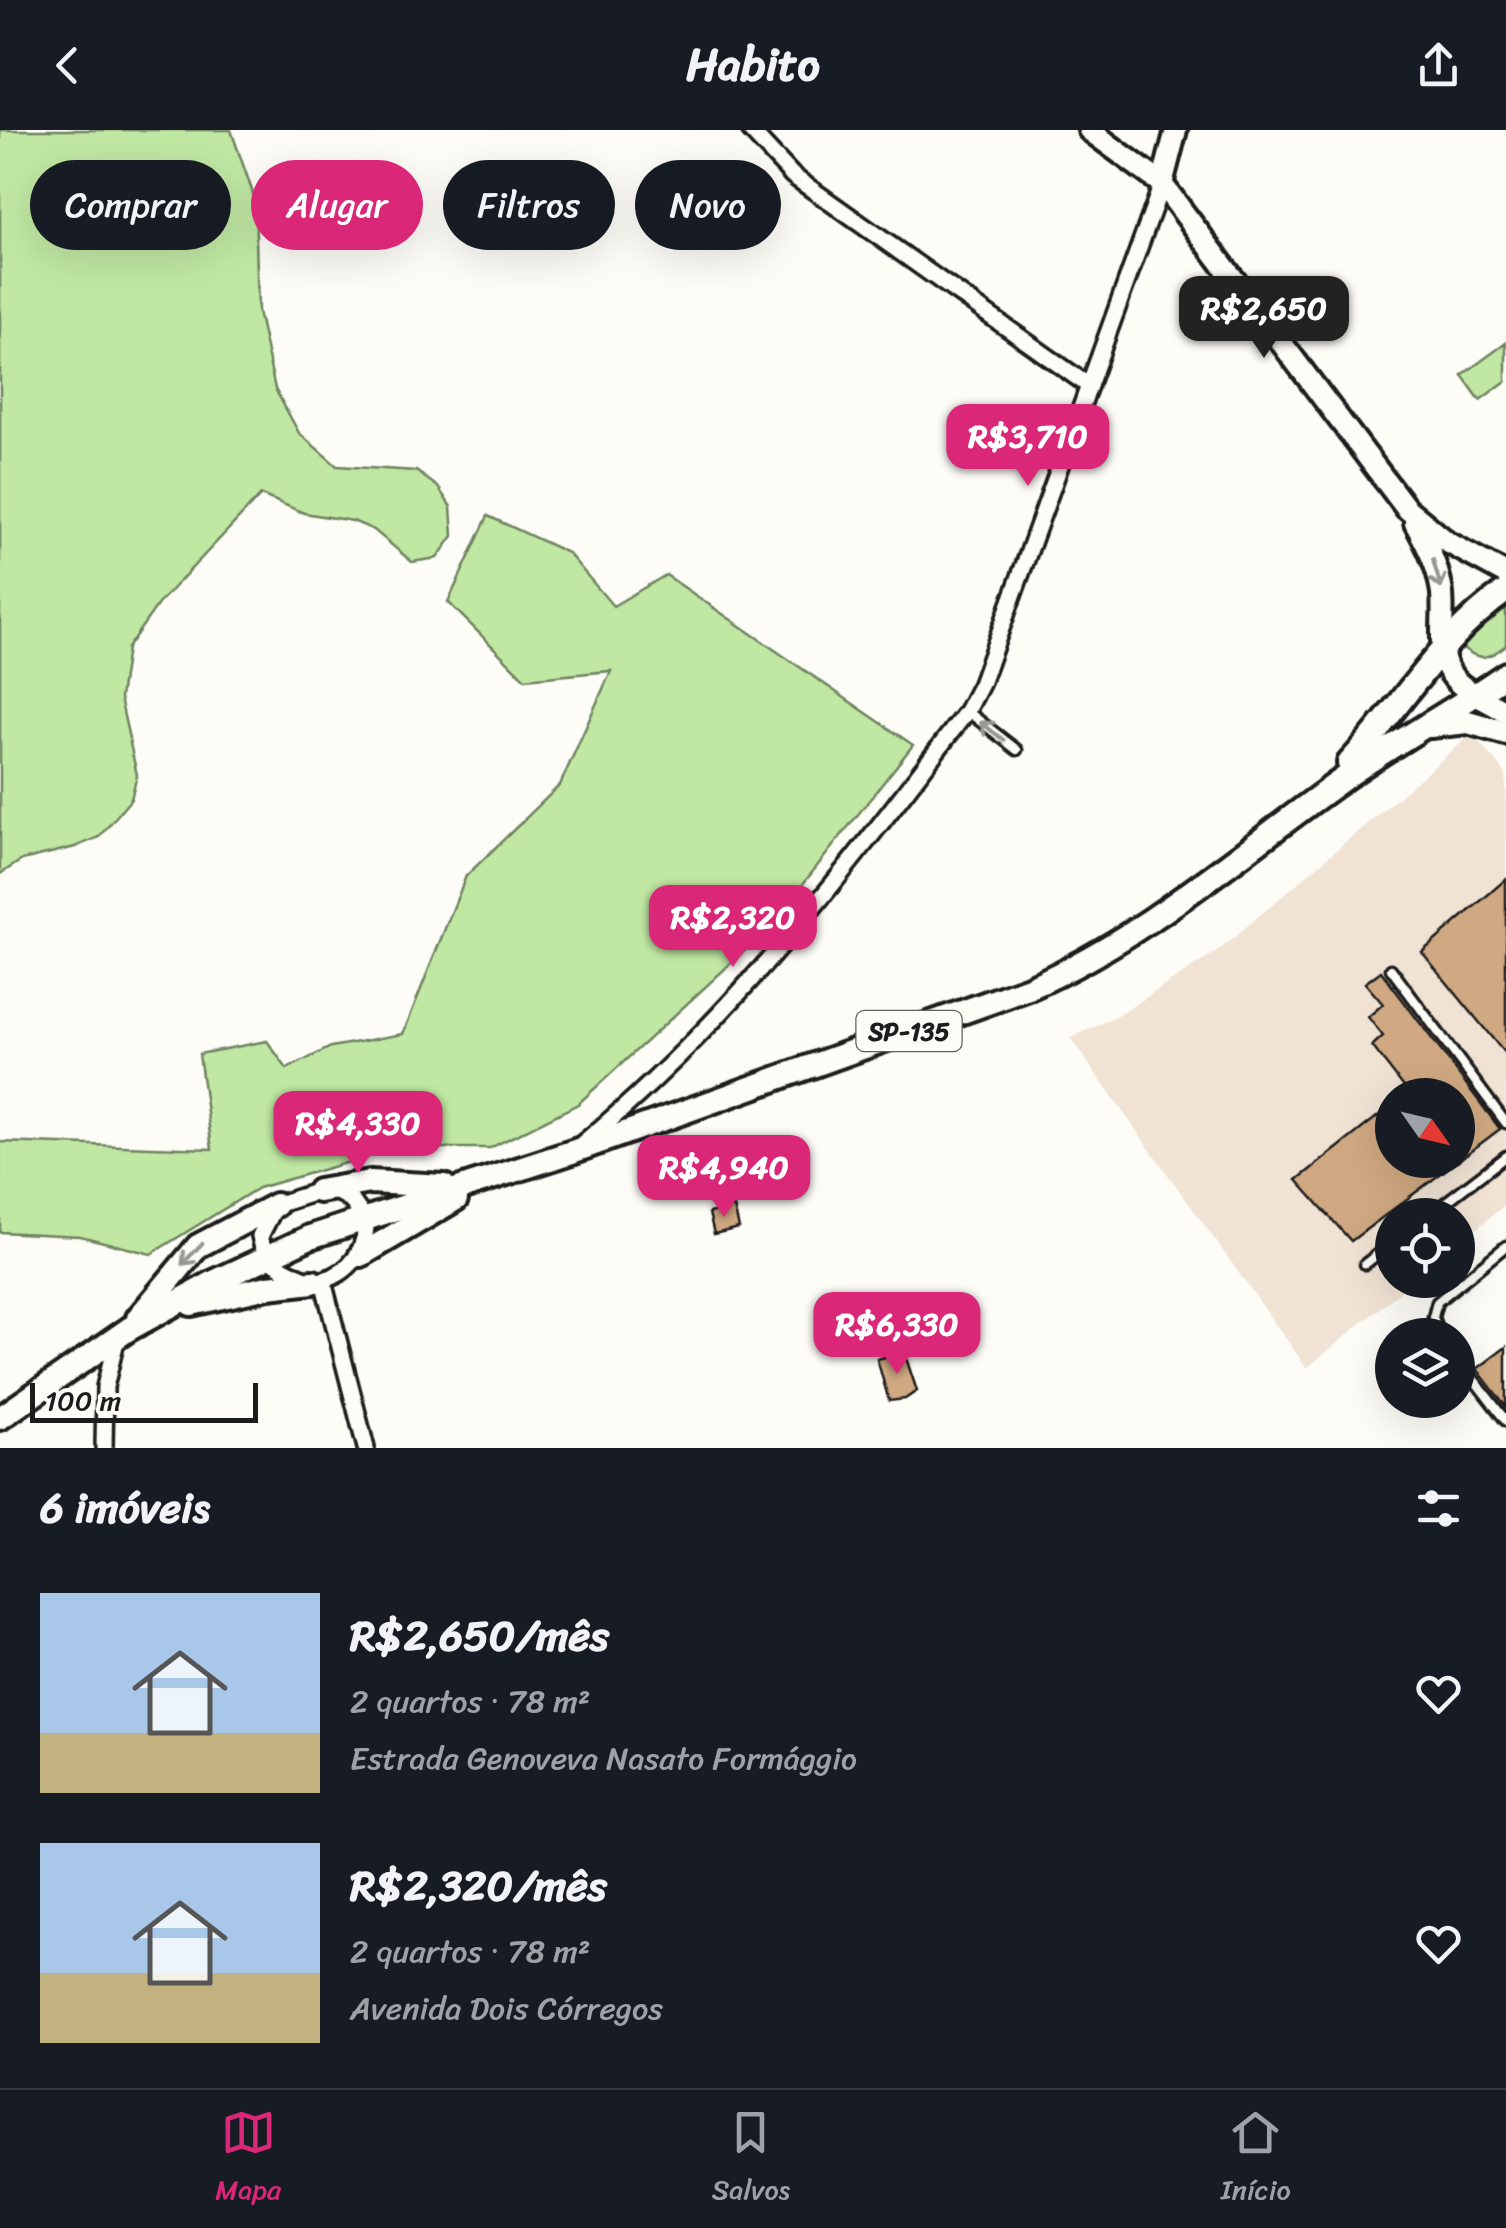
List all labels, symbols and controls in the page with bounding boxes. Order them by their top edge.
text: Habito [686,25,820,105]
icon: back [40,38,95,93]
icon: share [1411,38,1466,93]
chip: Comprar [30,160,231,250]
chip: Alugar [251,160,423,250]
chip: Filtros [443,160,615,250]
chip: Novo [635,160,781,250]
pin: R$2,650 [1172,276,1356,361]
text: R$2,650 [1201,280,1327,337]
pin: R$3,710 [936,404,1120,489]
text: R$3,710 [968,408,1088,465]
one-way arrow [1429,558,1448,590]
one-way arrow [979,721,1006,742]
pin: R$2,320 [641,885,825,970]
text: R$2,320 [671,889,795,946]
road number: SP-135 [856,1011,962,1051]
north arrow [1375,1078,1475,1178]
map controls [1375,1078,1475,1418]
pin: R$4,330 [266,1091,450,1176]
text: R$4,330 [296,1095,420,1152]
pin: R$4,940 [632,1135,816,1220]
text: R$4,940 [659,1139,789,1196]
button: locate [1375,1198,1475,1298]
one-way arrow [180,1242,204,1266]
pin: R$6,330 [805,1292,989,1377]
text: R$6,330 [835,1296,959,1353]
button: layers [1375,1318,1475,1418]
text: 100 m [45,1376,121,1425]
scale bar [30,1378,258,1422]
text: 6 imóveis [40,1471,210,1545]
icon: filters [1411,1481,1466,1536]
text: R$2,650/mês [350,1599,609,1673]
icon: home [120,1633,240,1753]
icon: heart [1411,1666,1466,1721]
text: 2 quartos · 78 m² [350,1673,590,1730]
text: Estrada Genoveva Nasato Formággio [350,1730,857,1787]
text: R$2,320/mês [350,1849,607,1923]
icon: home [120,1883,240,2003]
icon: heart [1411,1916,1466,1971]
text: 2 quartos · 78 m² [350,1923,590,1980]
text: Avenida Dois Córregos [350,1980,663,2037]
tab: Mapa [215,2105,281,2214]
tab: Salvos [712,2105,790,2214]
tab: Início [1221,2105,1291,2214]

